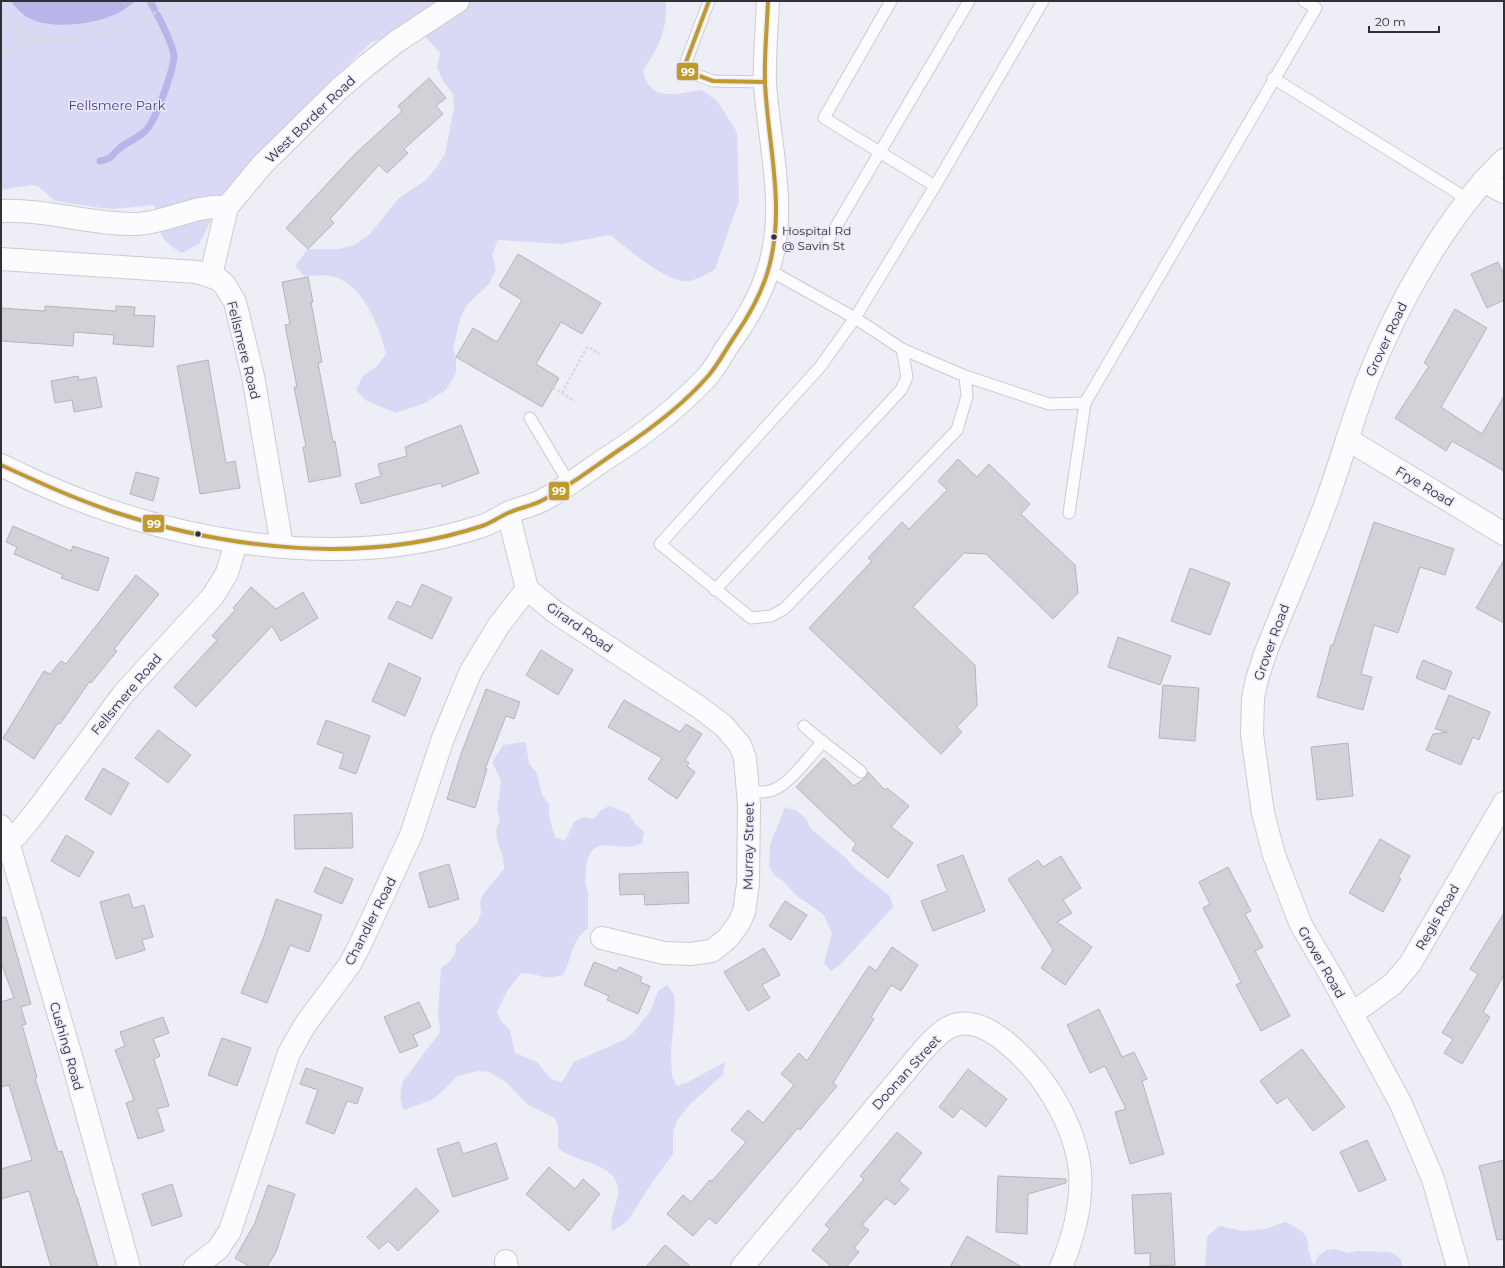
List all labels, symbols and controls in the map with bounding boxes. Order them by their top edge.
scale bar [1369,8,1439,34]
text: 20 m [1375,14,1406,29]
line badge: 99 [676,62,699,81]
text: 99 [681,65,695,79]
street label: West Border Road [262,72,358,166]
park label: Fellsmere Park [69,97,166,113]
place label: Hospital Rd @ Savin St [782,223,851,253]
marker: Hospital Rd @ Savin St [769,232,779,242]
street label: Fellsmere Road [224,299,264,401]
street label: Grover Road [1362,299,1410,379]
street label: Frye Road [1393,462,1457,510]
line badge: 99 [548,481,570,501]
text: 99 [552,484,566,498]
line badge: 99 [142,514,165,533]
text: 99 [147,517,161,531]
unlabelled marker [193,529,203,539]
street label: Girard Road [544,598,616,656]
street label: Grover Road [1250,601,1292,683]
street label: Fellsmere Road [87,650,165,738]
street label: Murray Street [739,802,757,890]
street label: Chandler Road [341,874,399,968]
street label: Regis Road [1412,881,1462,953]
street label: Grover Road [1295,923,1349,1001]
street label: Cushing Road [47,1000,87,1092]
street label: Doonan Street [868,1031,944,1113]

